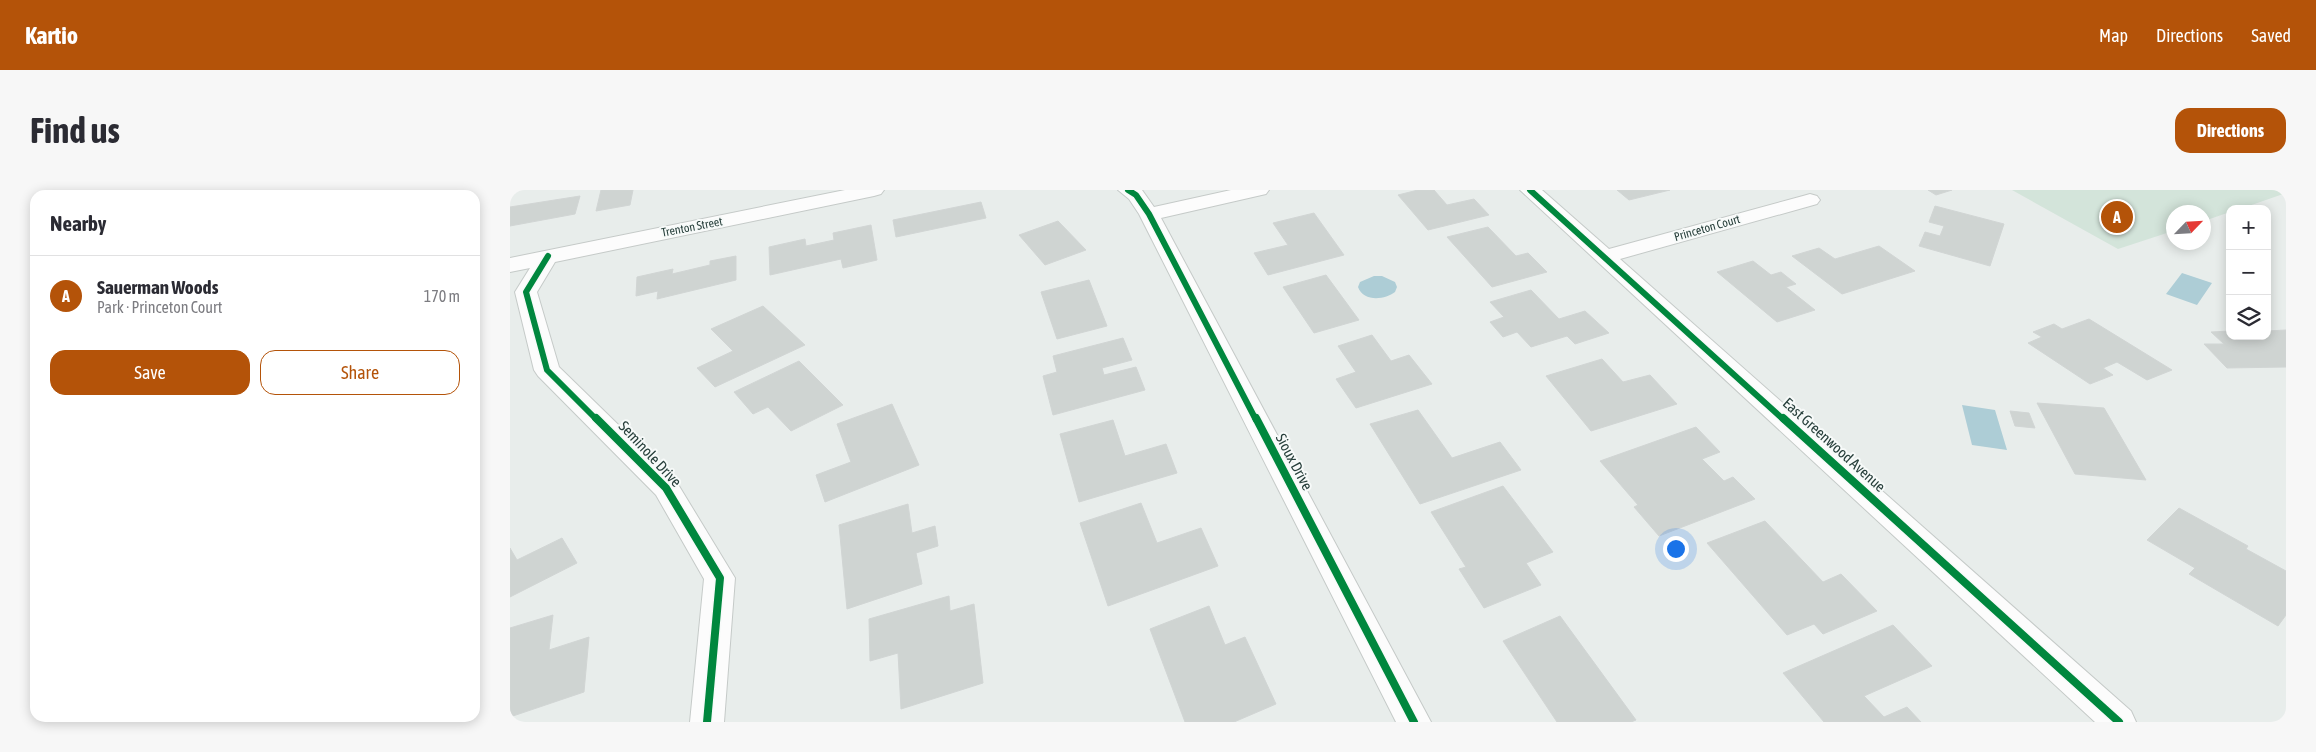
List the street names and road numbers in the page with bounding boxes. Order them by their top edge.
street label: Princeton Court [1672,212,1742,244]
street label: Trenton Street [660,214,724,240]
street label: East Greenwood Avenue [1780,394,1889,495]
street label: Seminole Drive [616,417,685,490]
street label: Sioux Drive [1273,431,1316,493]

